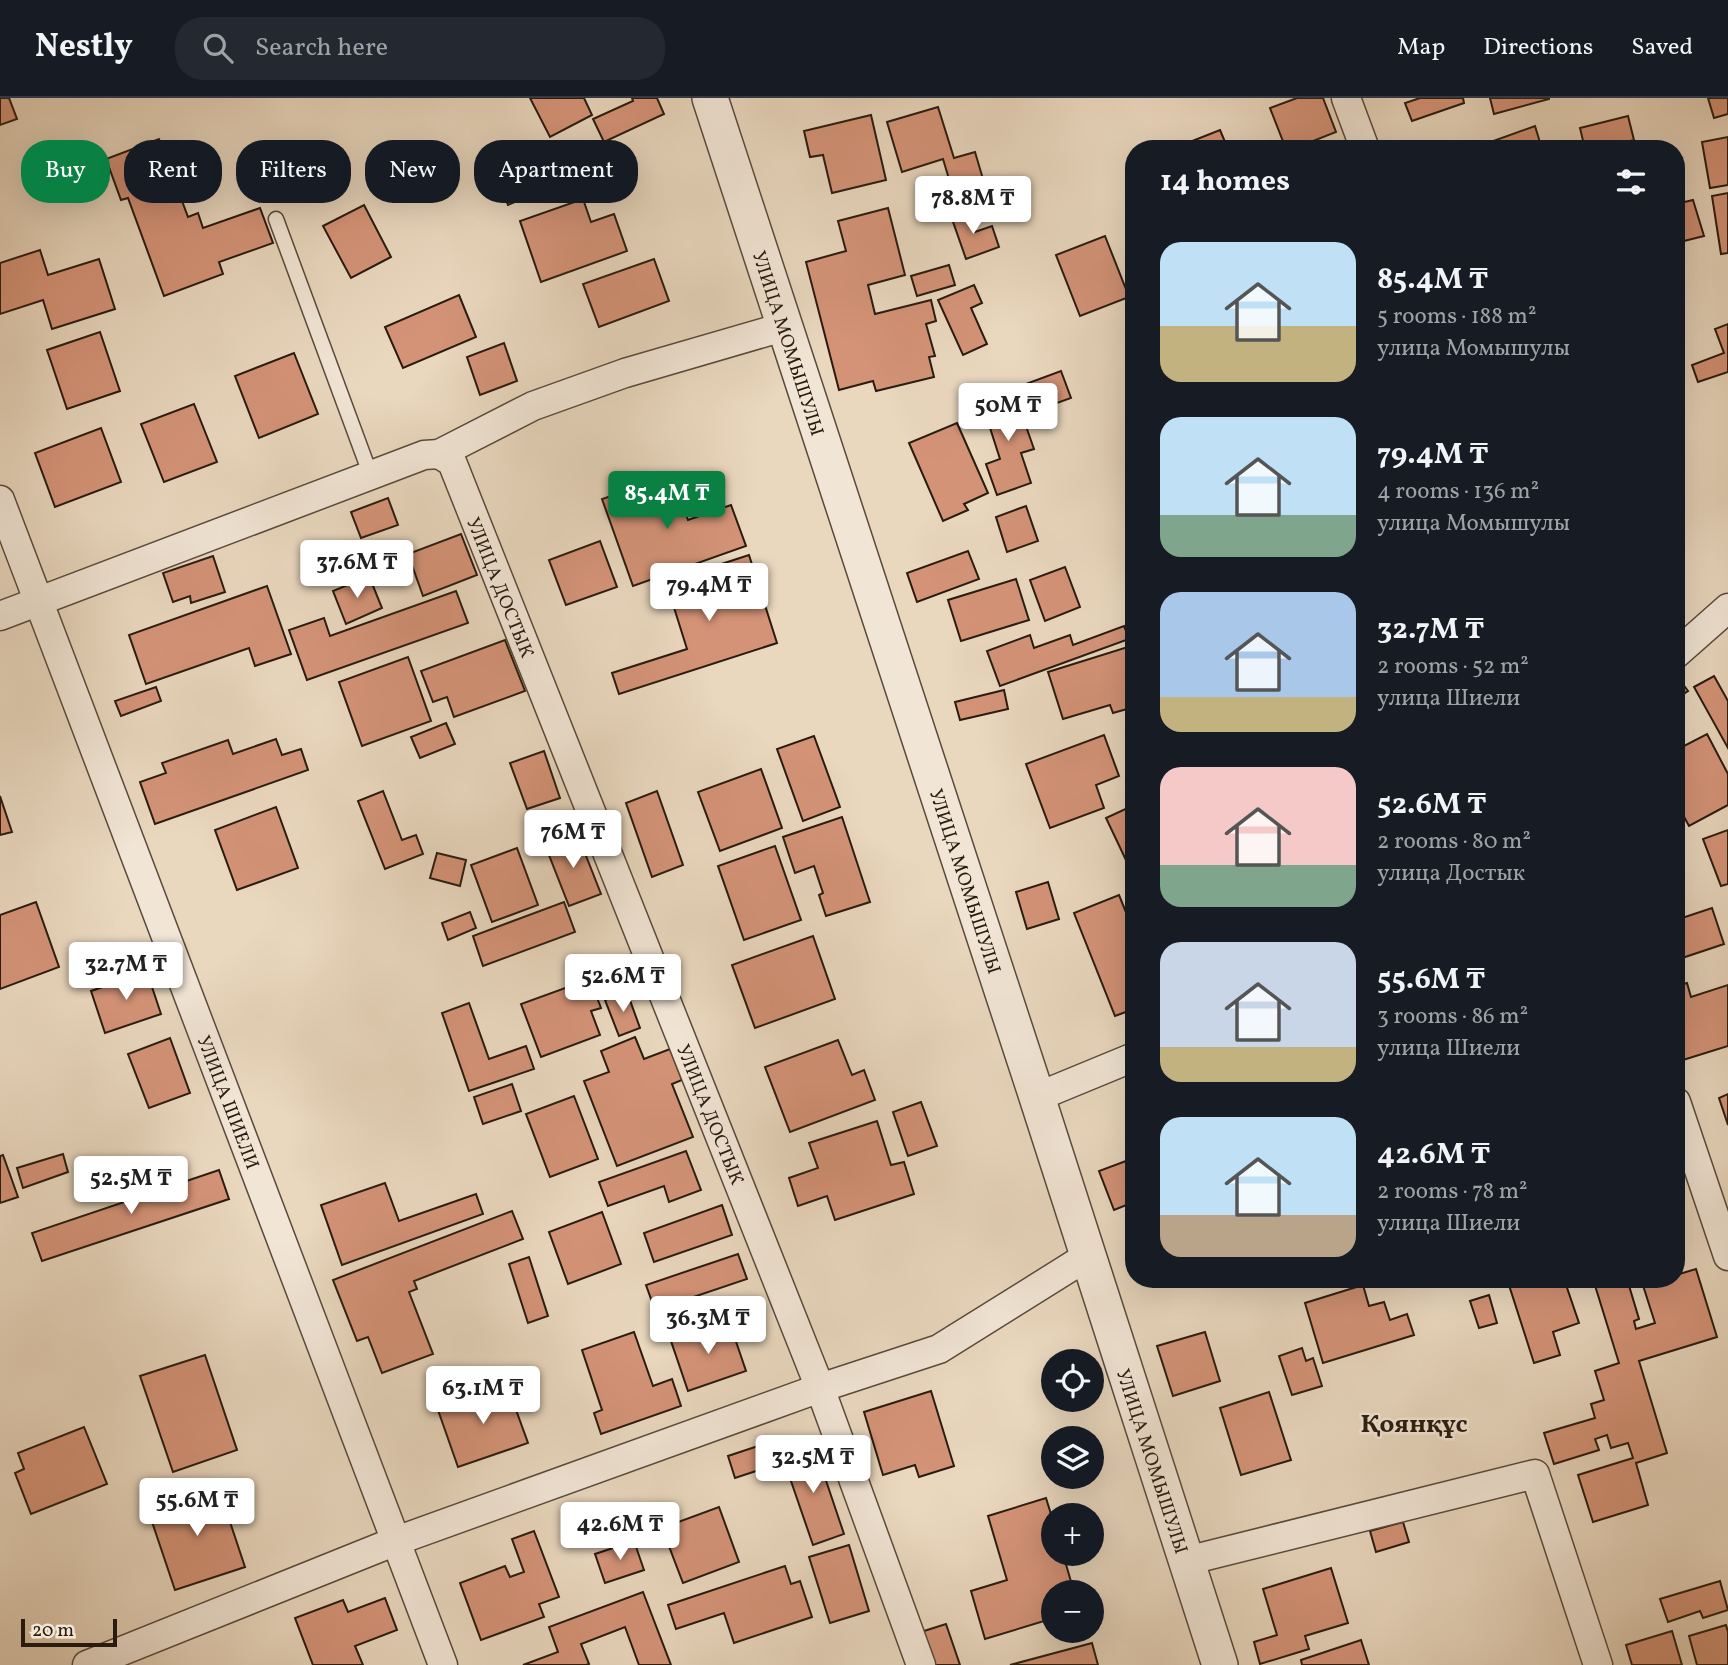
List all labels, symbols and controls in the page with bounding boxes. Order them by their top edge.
search box [175,17,665,80]
text: Nestly [35,25,133,71]
icon: search [199,29,237,67]
text: Search here [255,30,388,66]
text: Map [1397,31,1445,65]
text: Directions [1483,31,1593,65]
text: Saved [1631,31,1693,65]
chip: Buy [21,140,110,203]
chip: Rent [124,140,222,203]
chip: Filters [236,140,351,203]
chip: New [365,140,460,203]
chip: Apartment [474,140,638,203]
text: 14 homes [1160,161,1290,203]
icon: filters [1612,163,1650,201]
pin: 78.8M ₸ [908,176,1038,236]
text: 78.8M ₸ [931,183,1015,215]
street label: УЛИЦА МОМЫШУЛЫ [745,248,829,440]
text: 85.4M ₸ [1377,259,1489,301]
icon: home [1216,270,1300,354]
text: 5 rooms · 188 m² [1377,301,1536,333]
text: улица Момышулы [1377,333,1570,365]
pin: 50M ₸ [959,384,1057,443]
text: 50M ₸ [975,390,1041,422]
text: 79.4M ₸ [1377,434,1489,476]
icon: home [1216,445,1300,529]
pin: 85.4M ₸ [602,472,732,531]
text: 4 rooms · 136 m² [1377,476,1539,508]
text: 85.4M ₸ [624,478,710,510]
text: улица Момышулы [1377,508,1570,540]
street label: УЛИЦА ДОСТЫК [459,514,539,662]
pin: 37.6M ₸ [292,540,422,600]
text: 37.6M ₸ [316,547,398,579]
pin: 79.4M ₸ [644,564,774,623]
text: 79.4M ₸ [666,570,752,602]
text: 32.7M ₸ [1377,609,1484,651]
icon: home [1216,620,1300,704]
text: 2 rooms · 52 m² [1377,651,1529,683]
text: улица Шиели [1377,683,1520,715]
text: 52.6M ₸ [1377,784,1487,826]
street label: УЛИЦА МОМЫШУЛЫ [922,786,1006,978]
icon: home [1216,795,1300,879]
pin: 76M ₸ [524,810,622,870]
text: 76M ₸ [540,817,606,849]
text: 2 rooms · 80 m² [1377,826,1531,858]
text: улица Достык [1377,858,1525,890]
pin: 32.7M ₸ [61,942,191,1002]
text: 32.7M ₸ [85,949,167,981]
pin: 52.6M ₸ [558,954,688,1014]
text: 55.6M ₸ [1377,959,1485,1001]
text: 52.6M ₸ [581,961,665,993]
icon: home [1216,970,1300,1054]
text: 3 rooms · 86 m² [1377,1001,1528,1033]
street label: УЛИЦА ШИЕЛИ [190,1032,265,1173]
text: улица Шиели [1377,1033,1520,1065]
street label: УЛИЦА ДОСТЫК [669,1041,749,1189]
text: 42.6M ₸ [1377,1134,1490,1176]
icon: home [1216,1145,1300,1229]
pin: 52.5M ₸ [66,1156,196,1216]
text: 52.5M ₸ [90,1163,172,1195]
text: 2 rooms · 78 m² [1377,1176,1528,1208]
text: улица Шиели [1377,1208,1520,1240]
pin: 36.3M ₸ [643,1296,773,1356]
text: 36.3M ₸ [666,1303,750,1335]
map controls [1041,1349,1104,1643]
button: locate [1041,1349,1104,1412]
pin: 63.1M ₸ [418,1366,548,1426]
street label: УЛИЦА МОМЫШУЛЫ [1109,1366,1193,1558]
text: 63.1M ₸ [442,1373,524,1405]
district label: Қоянқұс [1360,1407,1468,1443]
button: layers [1041,1426,1104,1489]
pin: 32.5M ₸ [748,1436,878,1495]
text: 32.5M ₸ [772,1442,854,1474]
pin: 55.6M ₸ [132,1478,262,1538]
text: 55.6M ₸ [155,1485,239,1517]
pin: 42.6M ₸ [555,1502,685,1562]
button: + [1041,1503,1104,1566]
text: 42.6M ₸ [577,1509,663,1541]
button: − [1041,1580,1104,1643]
scale bar [21,1616,117,1648]
text: 20 m [32,1618,74,1644]

